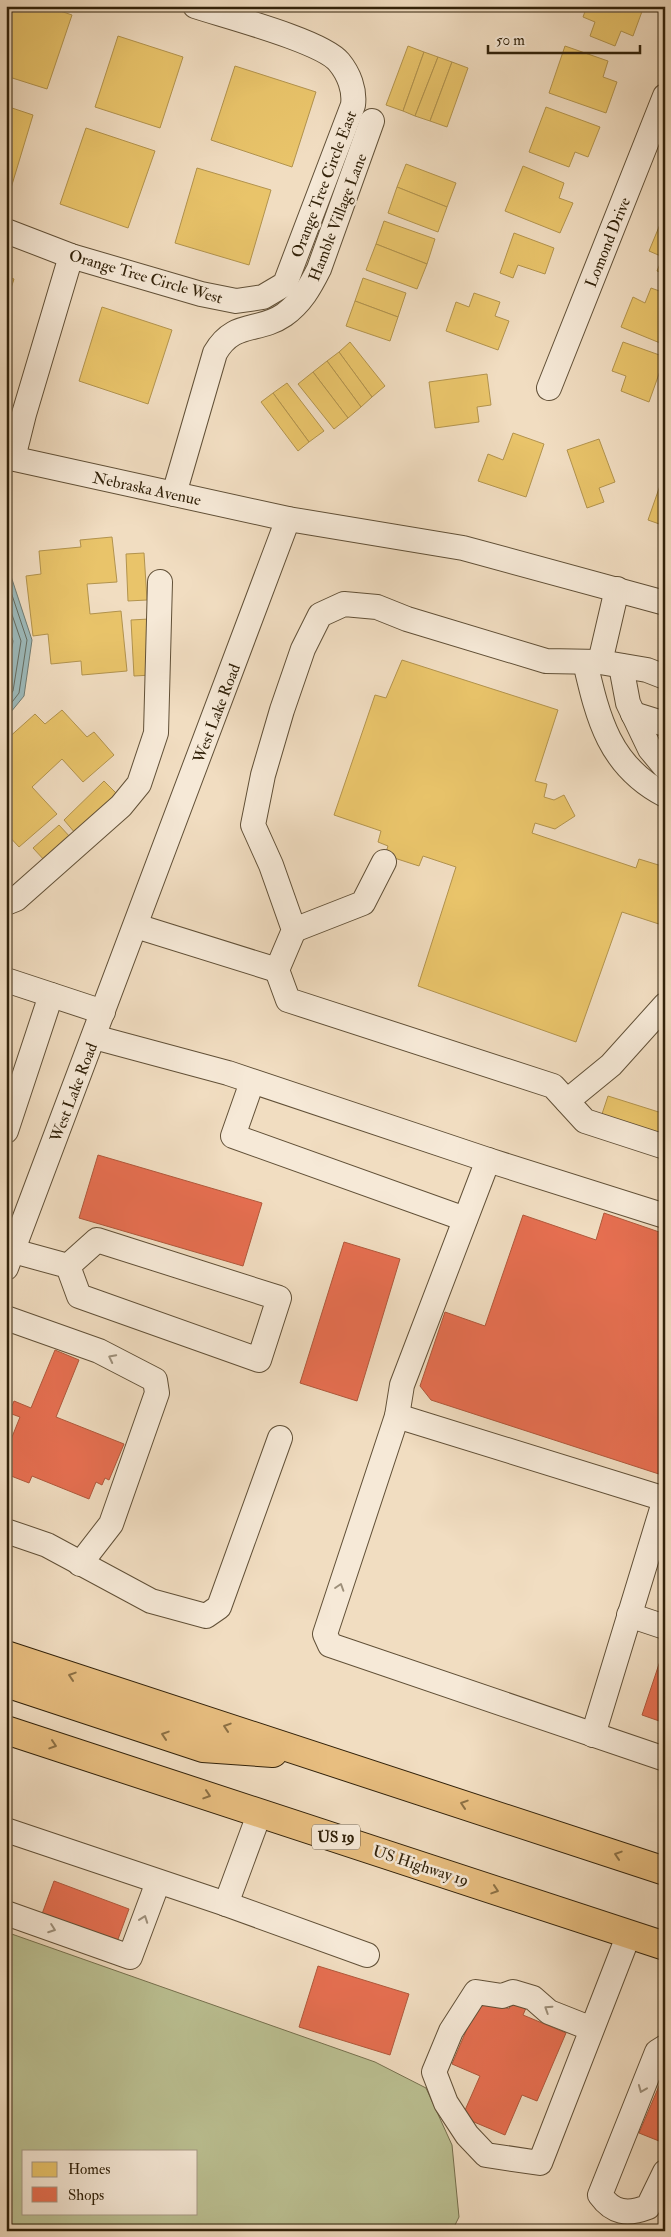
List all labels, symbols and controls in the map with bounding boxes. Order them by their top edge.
scale bar [488,22,641,54]
text: 50 m [496,31,525,50]
street label: Orange Tree Circle East [287,108,361,261]
street label: Hamble Village Lane [304,150,372,284]
street label: Lomond Drive [581,194,635,290]
street label: Orange Tree Circle West [67,245,225,308]
street label: Nebraska Avenue [91,468,203,510]
street label: West Lake Road [188,661,245,767]
street label: West Lake Road [45,1040,102,1146]
one-way arrow [108,1354,117,1364]
one-way arrow [334,1584,344,1592]
one-way arrow [68,1672,77,1682]
one-way arrow [223,1722,231,1732]
one-way arrow [161,1731,170,1741]
one-way arrow [48,1739,56,1749]
one-way arrow [203,1789,211,1799]
one-way arrow [460,1800,469,1810]
road number: US 19 [312,1824,360,1850]
street label: US Highway 19 [370,1841,471,1891]
one-way arrow [615,1851,623,1861]
one-way arrow [490,1884,498,1894]
one-way arrow [138,1916,148,1924]
one-way arrow [47,1924,56,1934]
one-way arrow [544,2006,553,2016]
one-way arrow [638,2084,649,2093]
legend [22,2150,198,2214]
text: Homes [68,2160,110,2179]
text: Shops [68,2186,104,2206]

